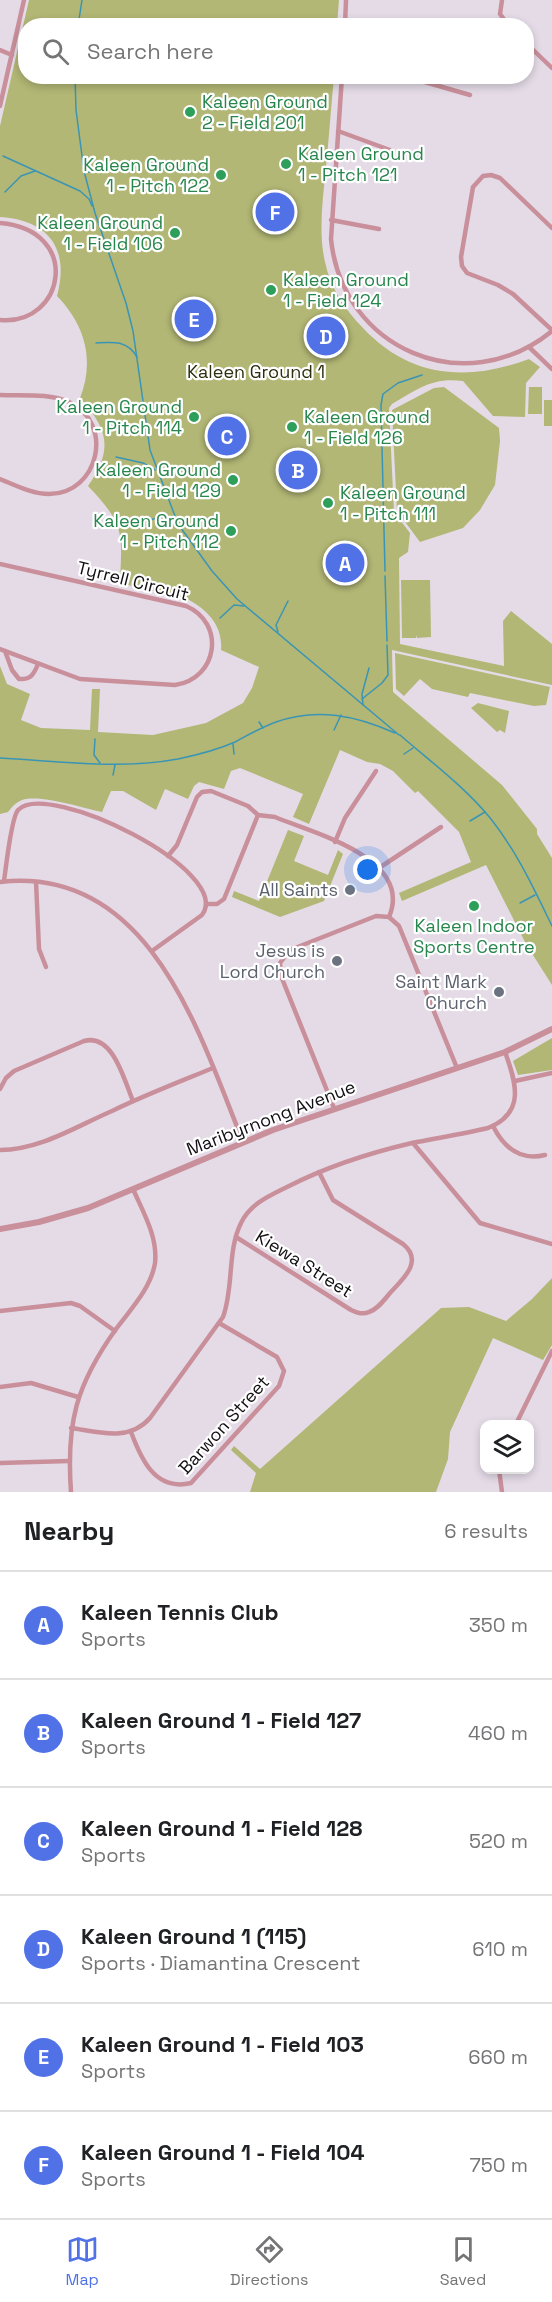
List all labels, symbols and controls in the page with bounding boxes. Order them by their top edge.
search box [18,18,534,84]
icon: search [39,35,72,68]
text: Search here [87,37,214,65]
place label: Kaleen Ground 2 - Field 201 [202,90,328,134]
marker: Kaleen Ground 2 - Field 201 [183,105,197,119]
place label: Kaleen Ground 1 - Pitch 121 [298,142,424,186]
place label: Kaleen Ground 1 - Pitch 122 [83,153,209,197]
marker: Kaleen Ground 1 - Pitch 121 [279,157,293,171]
marker: Kaleen Ground 1 - Pitch 122 [214,168,228,182]
pin: F [256,190,294,234]
place label: Kaleen Ground 1 - Field 106 [37,211,163,255]
marker: Kaleen Ground 1 - Field 106 [168,226,182,240]
place label: Kaleen Ground 1 - Field 124 [283,268,409,312]
marker: Kaleen Ground 1 - Field 124 [264,283,278,297]
pin: E [174,296,214,342]
pin: D [306,314,346,358]
park label: Kaleen Ground 1 [187,360,325,383]
place label: Kaleen Ground 1 - Pitch 114 [56,395,182,439]
place label: Kaleen Ground 1 - Field 126 [304,405,430,449]
marker: Kaleen Ground 1 - Pitch 114 [187,410,201,424]
pin: C [208,414,246,458]
marker: Kaleen Ground 1 - Field 126 [285,420,299,434]
pin: B [278,448,318,492]
place label: Kaleen Ground 1 - Field 129 [95,458,221,502]
marker: Kaleen Ground 1 - Field 129 [226,473,240,487]
place label: Kaleen Ground 1 - Pitch 111 [340,481,466,525]
marker: Kaleen Ground 1 - Pitch 111 [321,496,335,510]
place label: Kaleen Ground 1 - Pitch 112 [93,509,219,553]
marker: Kaleen Ground 1 - Pitch 112 [224,524,238,538]
pin: A [326,540,364,586]
street label: Tyrrell Circuit [75,556,191,606]
your location [353,855,382,884]
place label: All Saints [259,878,338,901]
marker: All Saints [343,883,357,897]
marker: Kaleen Indoor Sports Centre [467,899,481,913]
place label: Kaleen Indoor Sports Centre [413,914,535,958]
place label: Jesus is Lord Church [220,939,325,983]
marker: Jesus is Lord Church [330,954,344,968]
place label: Saint Mark Church [395,970,487,1014]
marker: Saint Mark Church [492,985,506,999]
street label: Maribyrnong Avenue [183,1075,359,1160]
street label: Kiewa Street [251,1225,357,1303]
street label: Barwon Street [173,1371,274,1479]
map controls [480,1420,534,1474]
button: layers [480,1420,534,1474]
text: Nearby [24,1514,114,1548]
text: 6 results [444,1518,528,1544]
text: Kaleen Tennis Club [81,1598,278,1626]
text: A [37,1612,50,1638]
text: 350 m [469,1612,528,1638]
text: Sports [81,1626,146,1652]
text: Kaleen Ground 1 - Field 127 [81,1706,361,1734]
text: B [37,1720,50,1746]
text: 460 m [468,1720,528,1746]
text: Sports [81,1734,146,1760]
text: Kaleen Ground 1 - Field 128 [81,1814,362,1842]
text: C [37,1828,50,1854]
text: 520 m [469,1828,528,1854]
text: Sports [81,1842,146,1868]
text: Kaleen Ground 1 (115) [81,1922,306,1950]
text: D [37,1936,50,1962]
text: 610 m [472,1936,528,1962]
text: Sports · Diamantina Crescent [81,1950,361,1976]
text: Kaleen Ground 1 - Field 103 [81,2030,364,2058]
text: E [38,2044,49,2070]
text: 660 m [468,2044,528,2070]
text: Sports [81,2058,146,2084]
text: Kaleen Ground 1 - Field 104 [81,2138,364,2166]
text: F [38,2152,49,2178]
text: 750 m [470,2152,528,2178]
text: Sports [81,2166,146,2192]
tab: Map [66,2233,99,2290]
tab: Directions [230,2233,309,2290]
tab: Saved [440,2233,486,2290]

